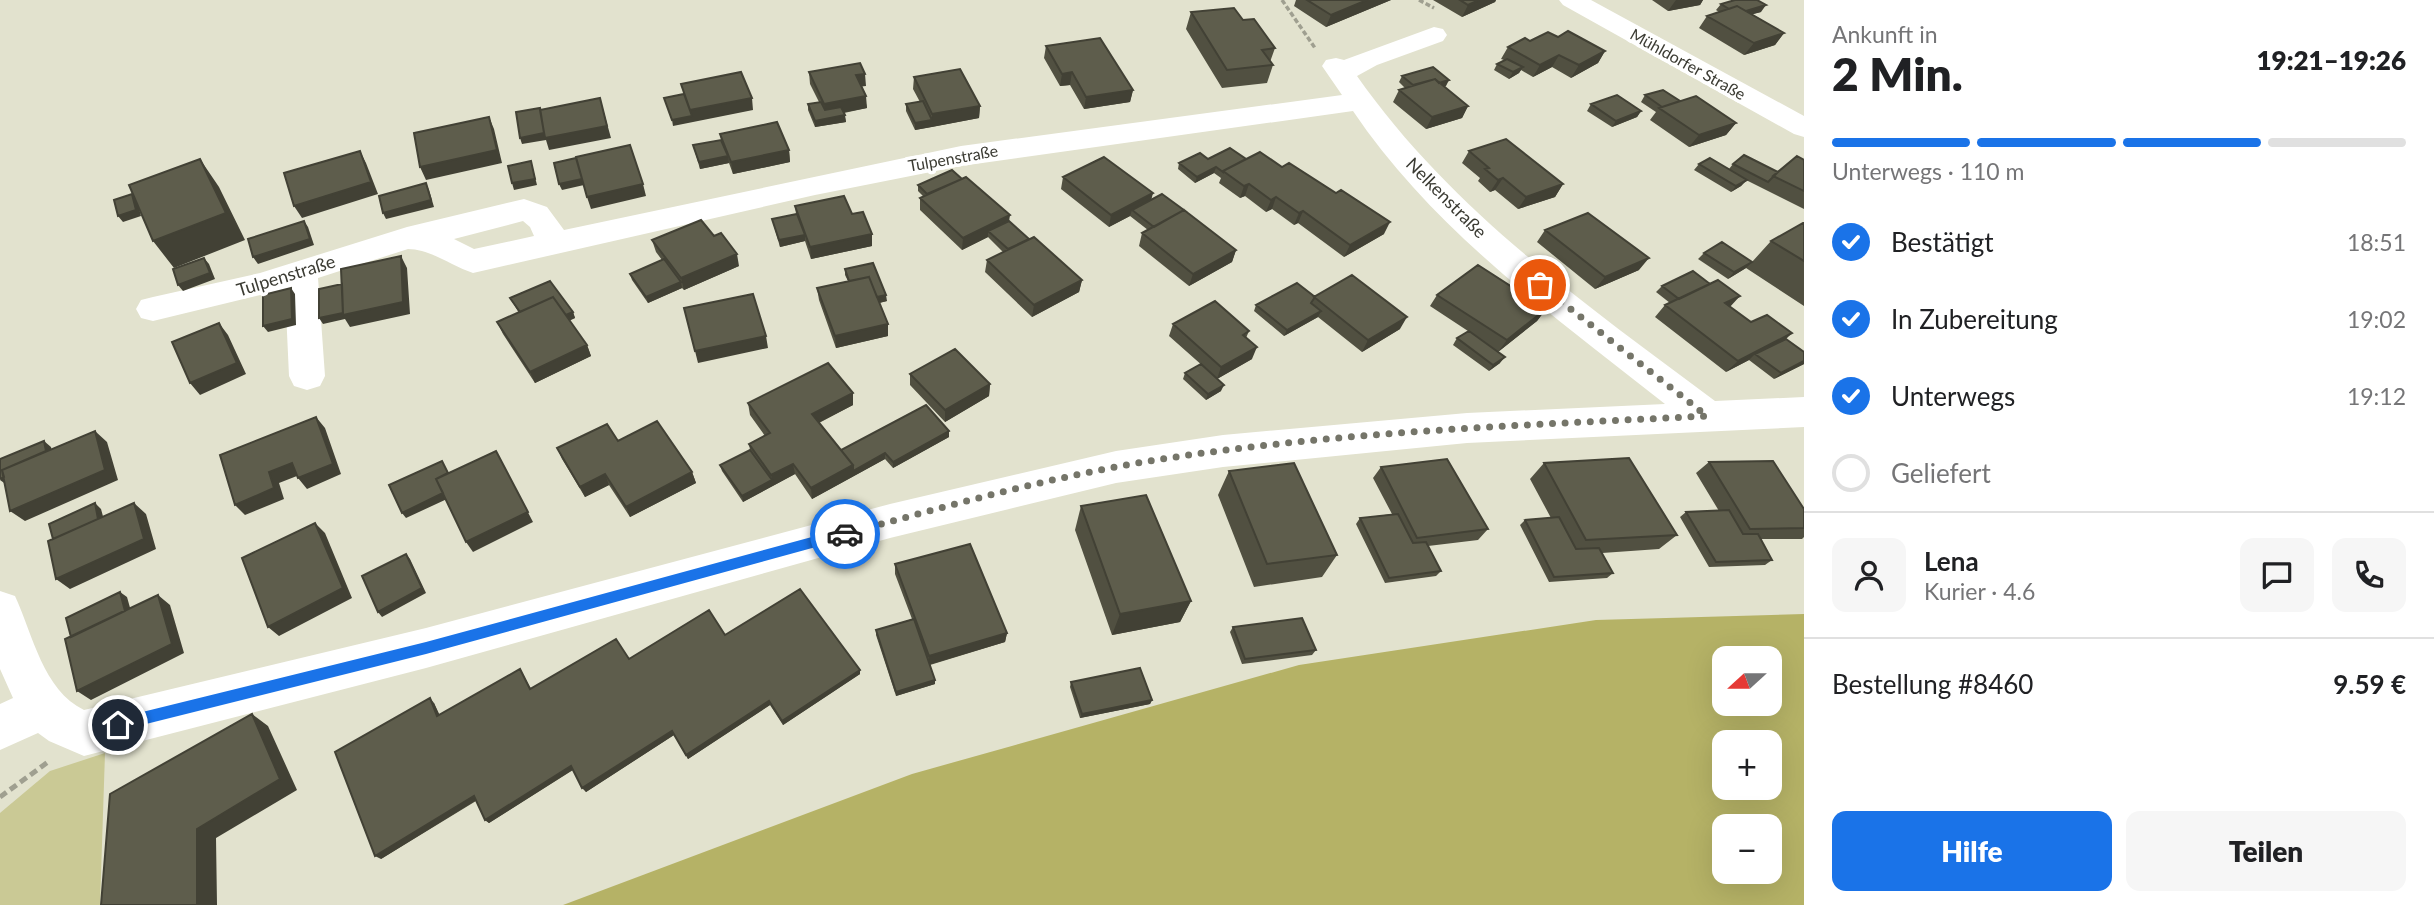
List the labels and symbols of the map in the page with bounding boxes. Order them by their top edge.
street label: Mühldorfer Straße [1627,24,1749,103]
street label: Tulpenstraße [907,140,999,175]
street label: Nelkenstraße [1402,152,1492,242]
street label: Tulpenstraße [234,250,338,301]
pin [1510,255,1570,315]
courier [810,499,880,569]
north arrow [1712,646,1782,716]
pin [88,695,148,755]

